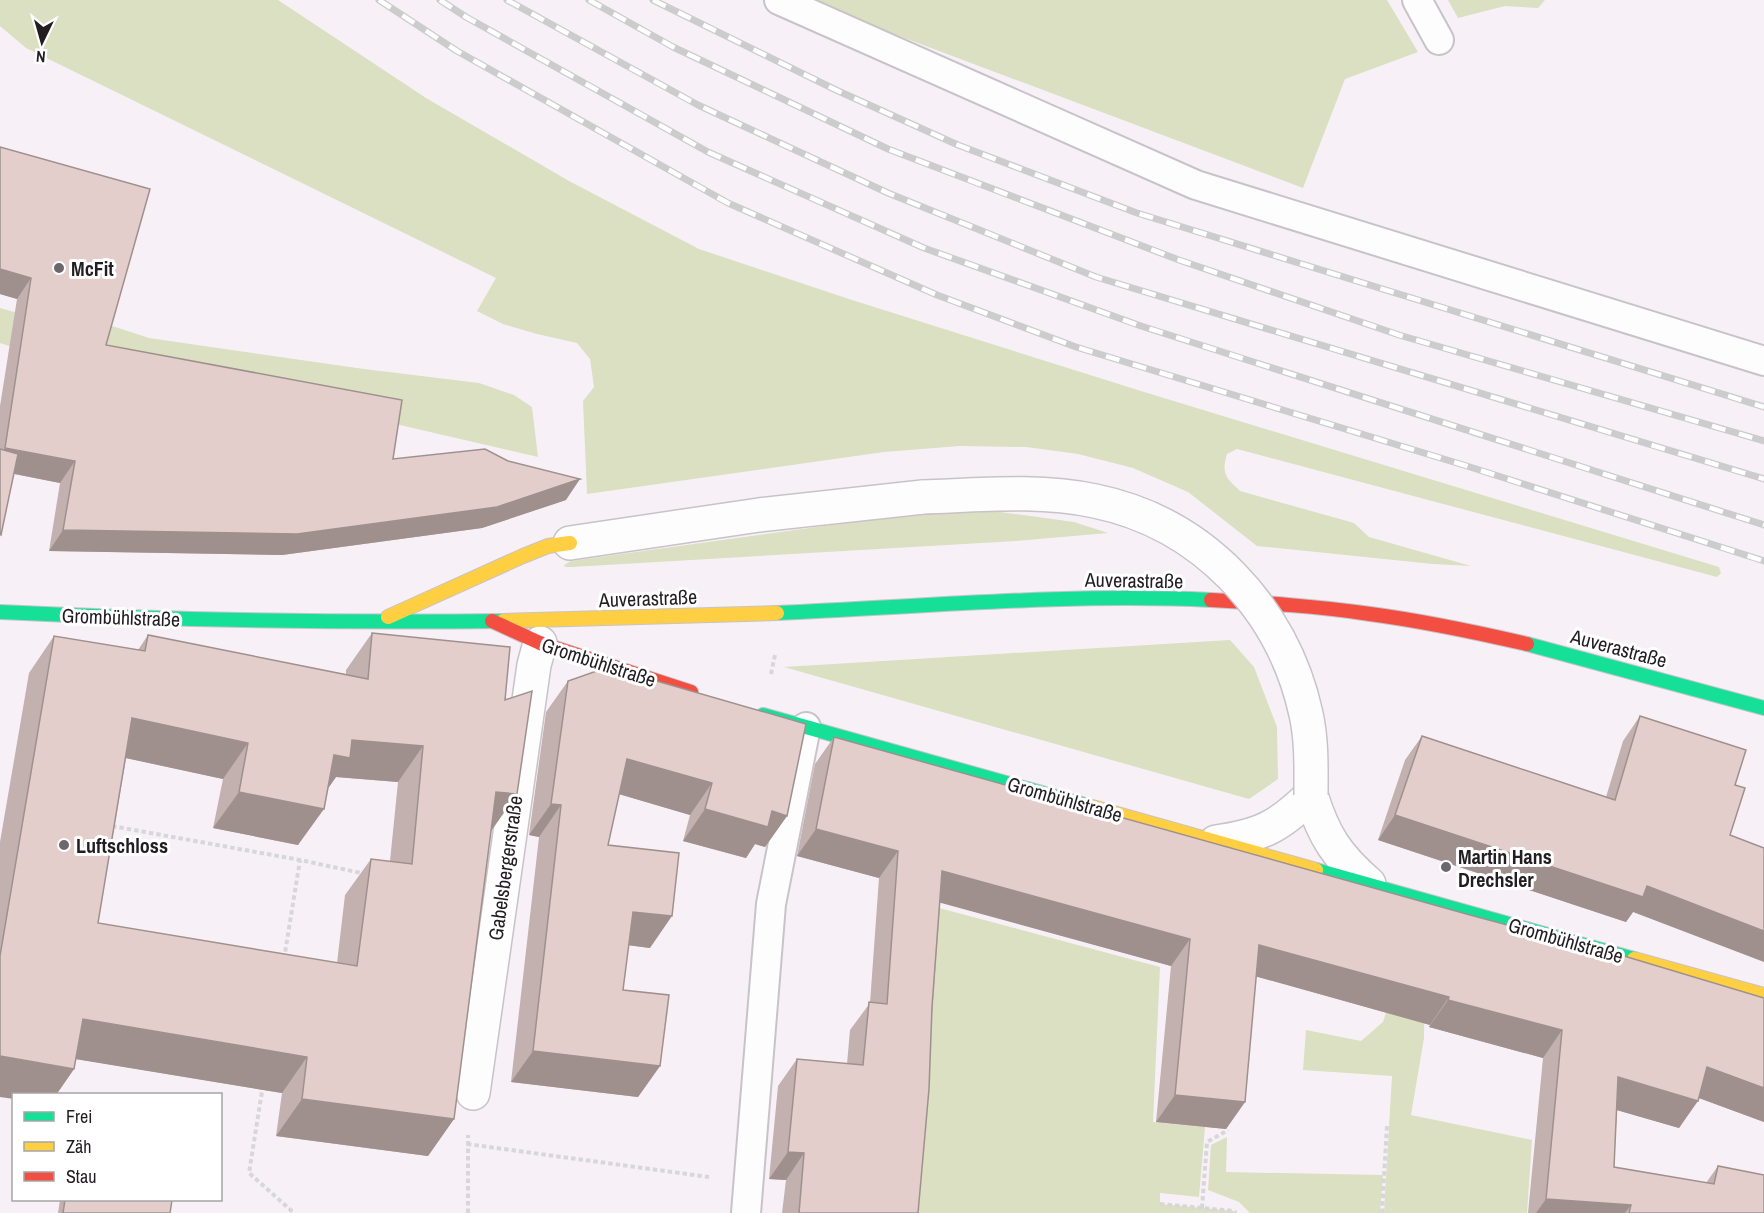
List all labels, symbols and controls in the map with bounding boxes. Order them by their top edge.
north arrow [12,12,72,72]
text: N [35,46,46,68]
place label: McFit [71,255,114,282]
marker: McFit [52,261,66,275]
street label: Auverastraße [1084,566,1183,594]
street label: Auverastraße [597,583,698,613]
street label: Grombühlstraße [61,601,181,633]
street label: Auverastraße [1567,622,1670,674]
street label: Grombühlstraße [538,631,660,693]
street label: Grombühlstraße [1004,770,1126,828]
street label: Gabelsbergerstraße [481,794,529,942]
place label: Luftschloss [76,832,168,859]
marker: Luftschloss [57,838,71,852]
place label: Martin Hans Drechsler [1458,843,1552,893]
marker: Martin Hans Drechsler [1439,860,1453,874]
street label: Grombühlstraße [1505,911,1627,969]
legend [12,1093,222,1201]
text: Frei [66,1104,92,1129]
text: Zäh [66,1134,91,1159]
text: Stau [66,1164,96,1189]

